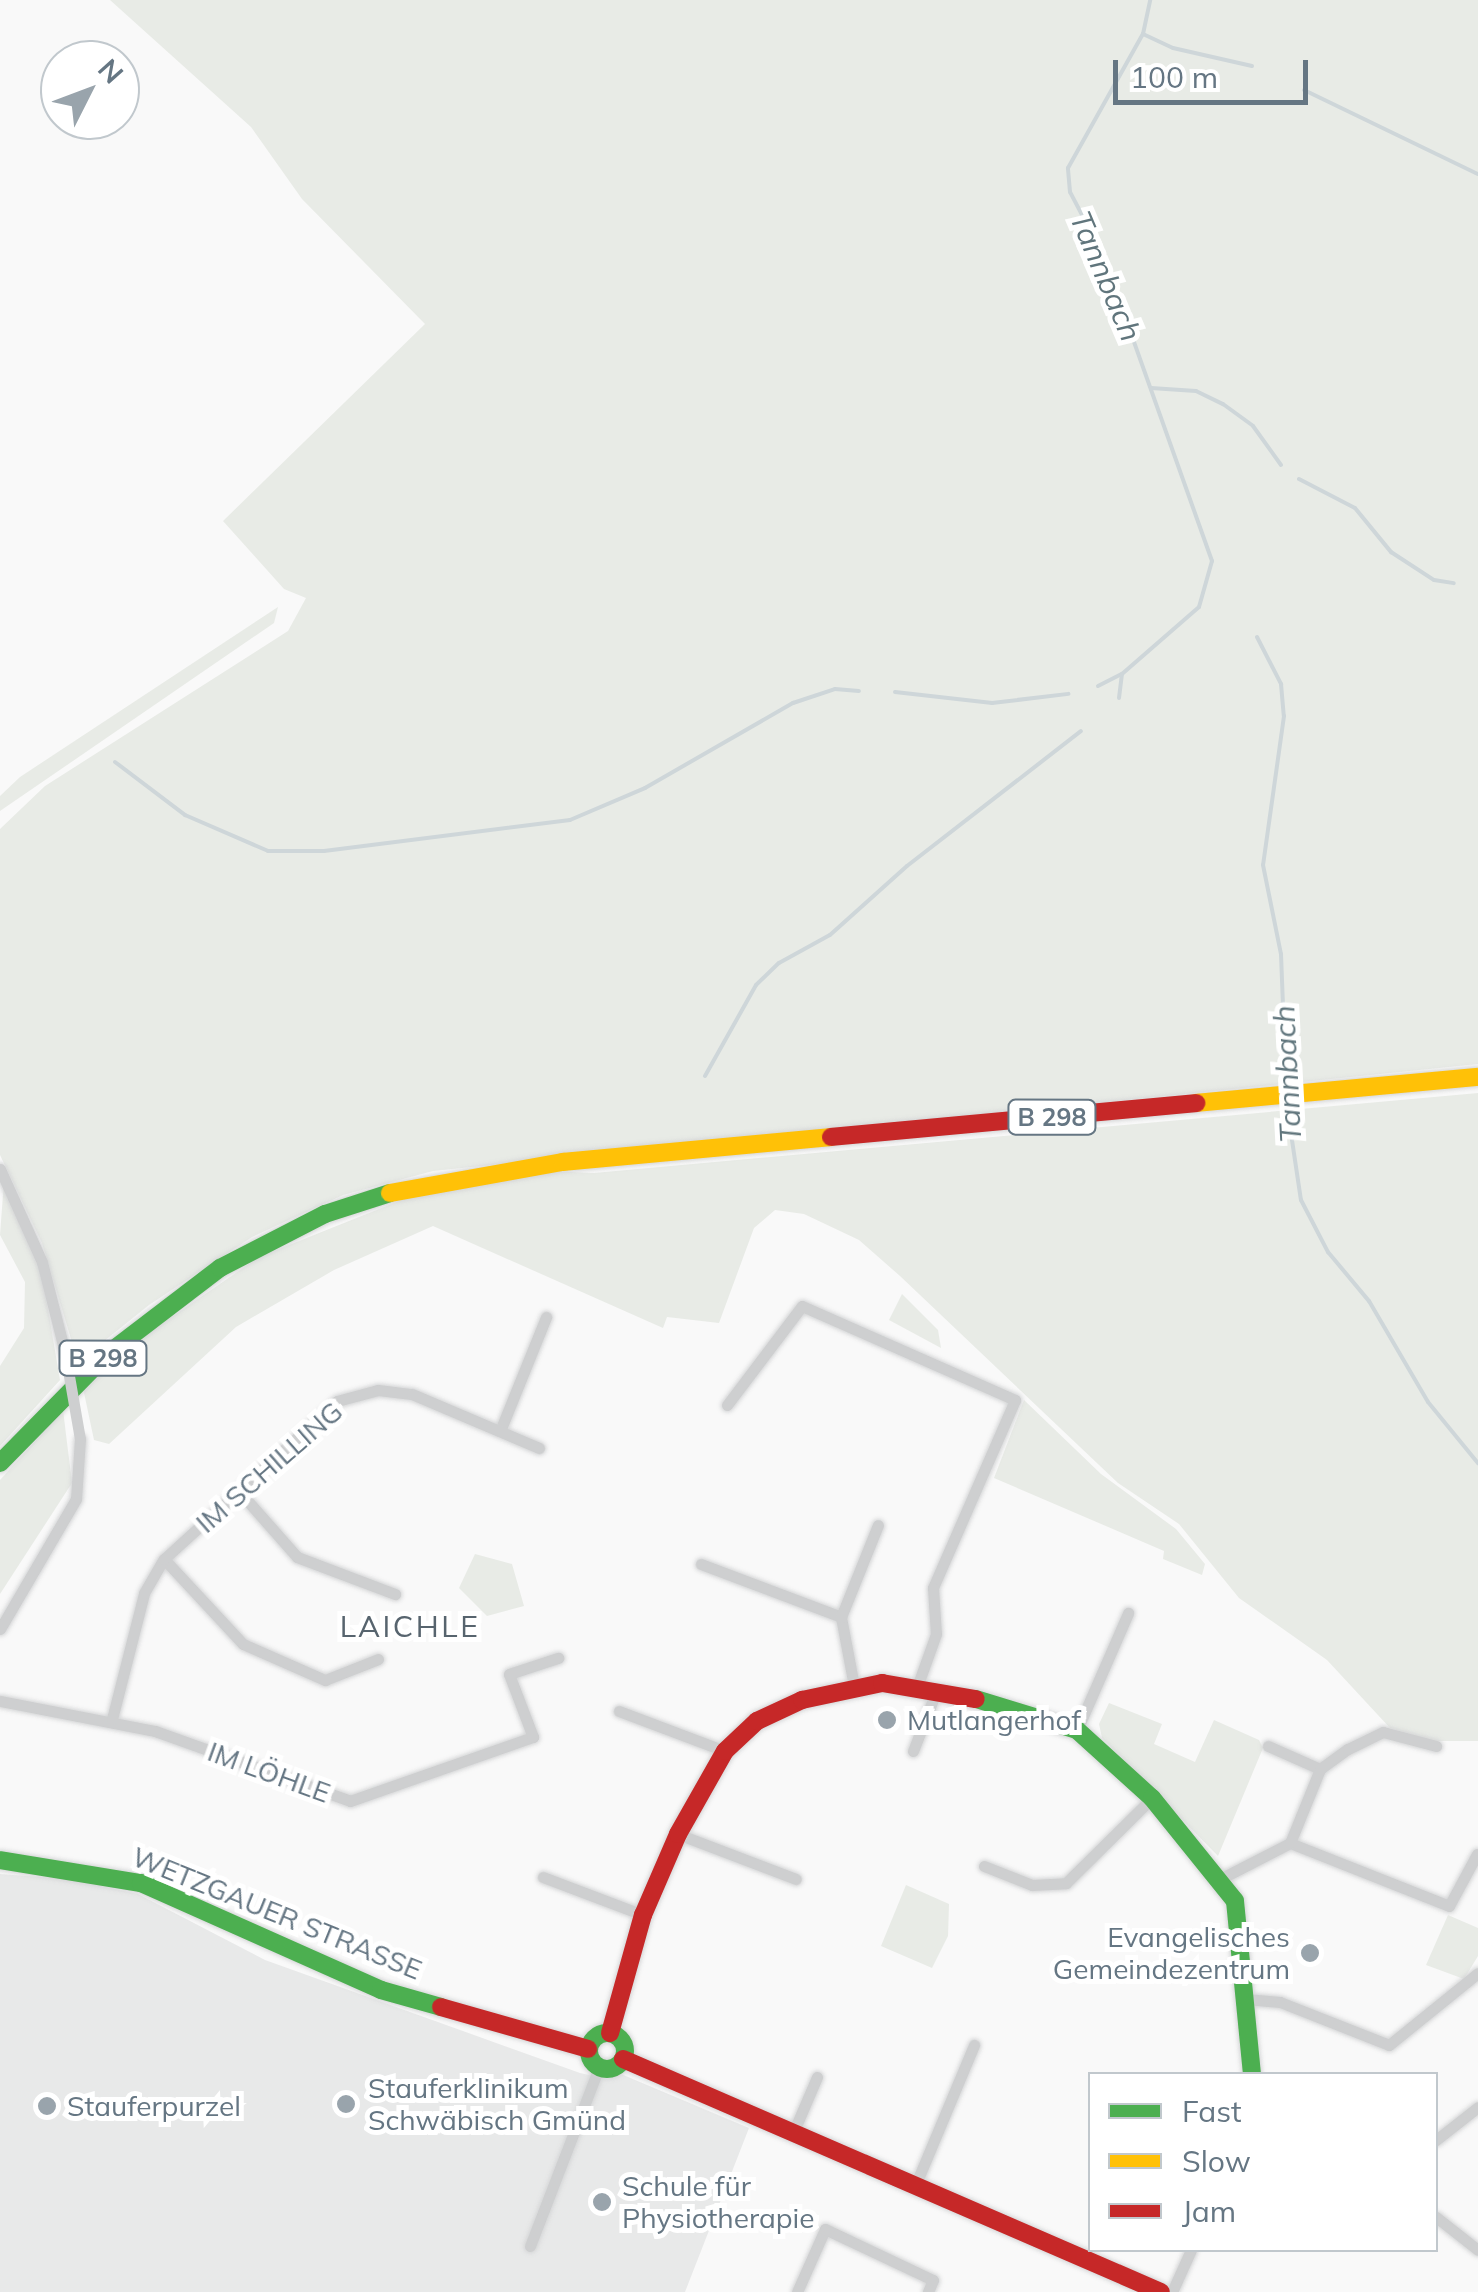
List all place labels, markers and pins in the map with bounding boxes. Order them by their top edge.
place label: Mutlangerhof [907,1703,1081,1737]
marker: Mutlangerhof [876,1709,898,1731]
place label: Evangelisches Gemeindezentrum [1053,1920,1290,1986]
marker: Evangelisches Gemeindezentrum [1299,1942,1321,1964]
place label: Stauferklinikum Schwäbisch Gmünd [368,2071,626,2137]
place label: Stauferpurzel [67,2089,241,2123]
marker: Stauferklinikum Schwäbisch Gmünd [333,2091,359,2117]
marker: Stauferpurzel [36,2095,58,2117]
place label: Schule für Physiotherapie [622,2169,814,2235]
marker: Schule für Physiotherapie [591,2191,613,2213]

